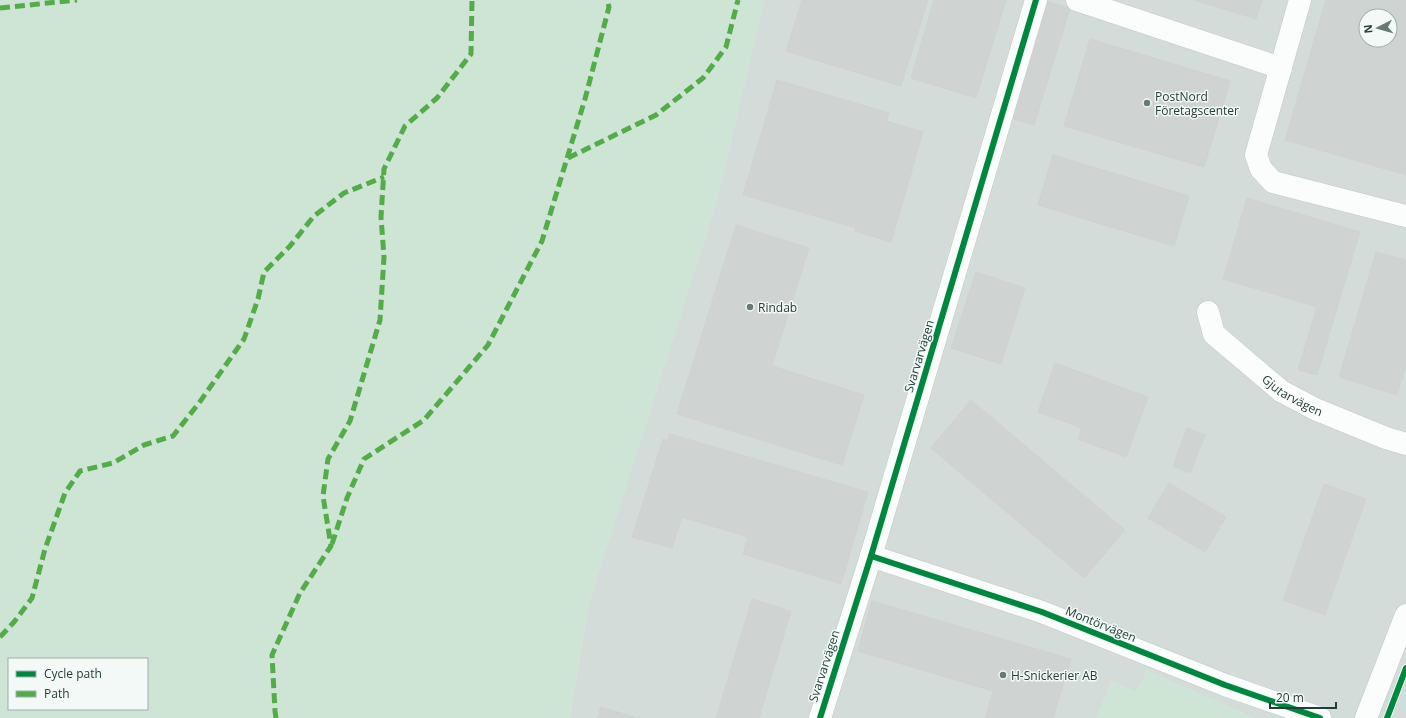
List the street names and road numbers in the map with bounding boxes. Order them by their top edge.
street label: Svarvarvägen [900,318,938,394]
street label: Gjutarvägen [1259,370,1326,420]
street label: Montörvägen [1063,602,1139,646]
street label: Svarvarvägen [804,628,844,704]

